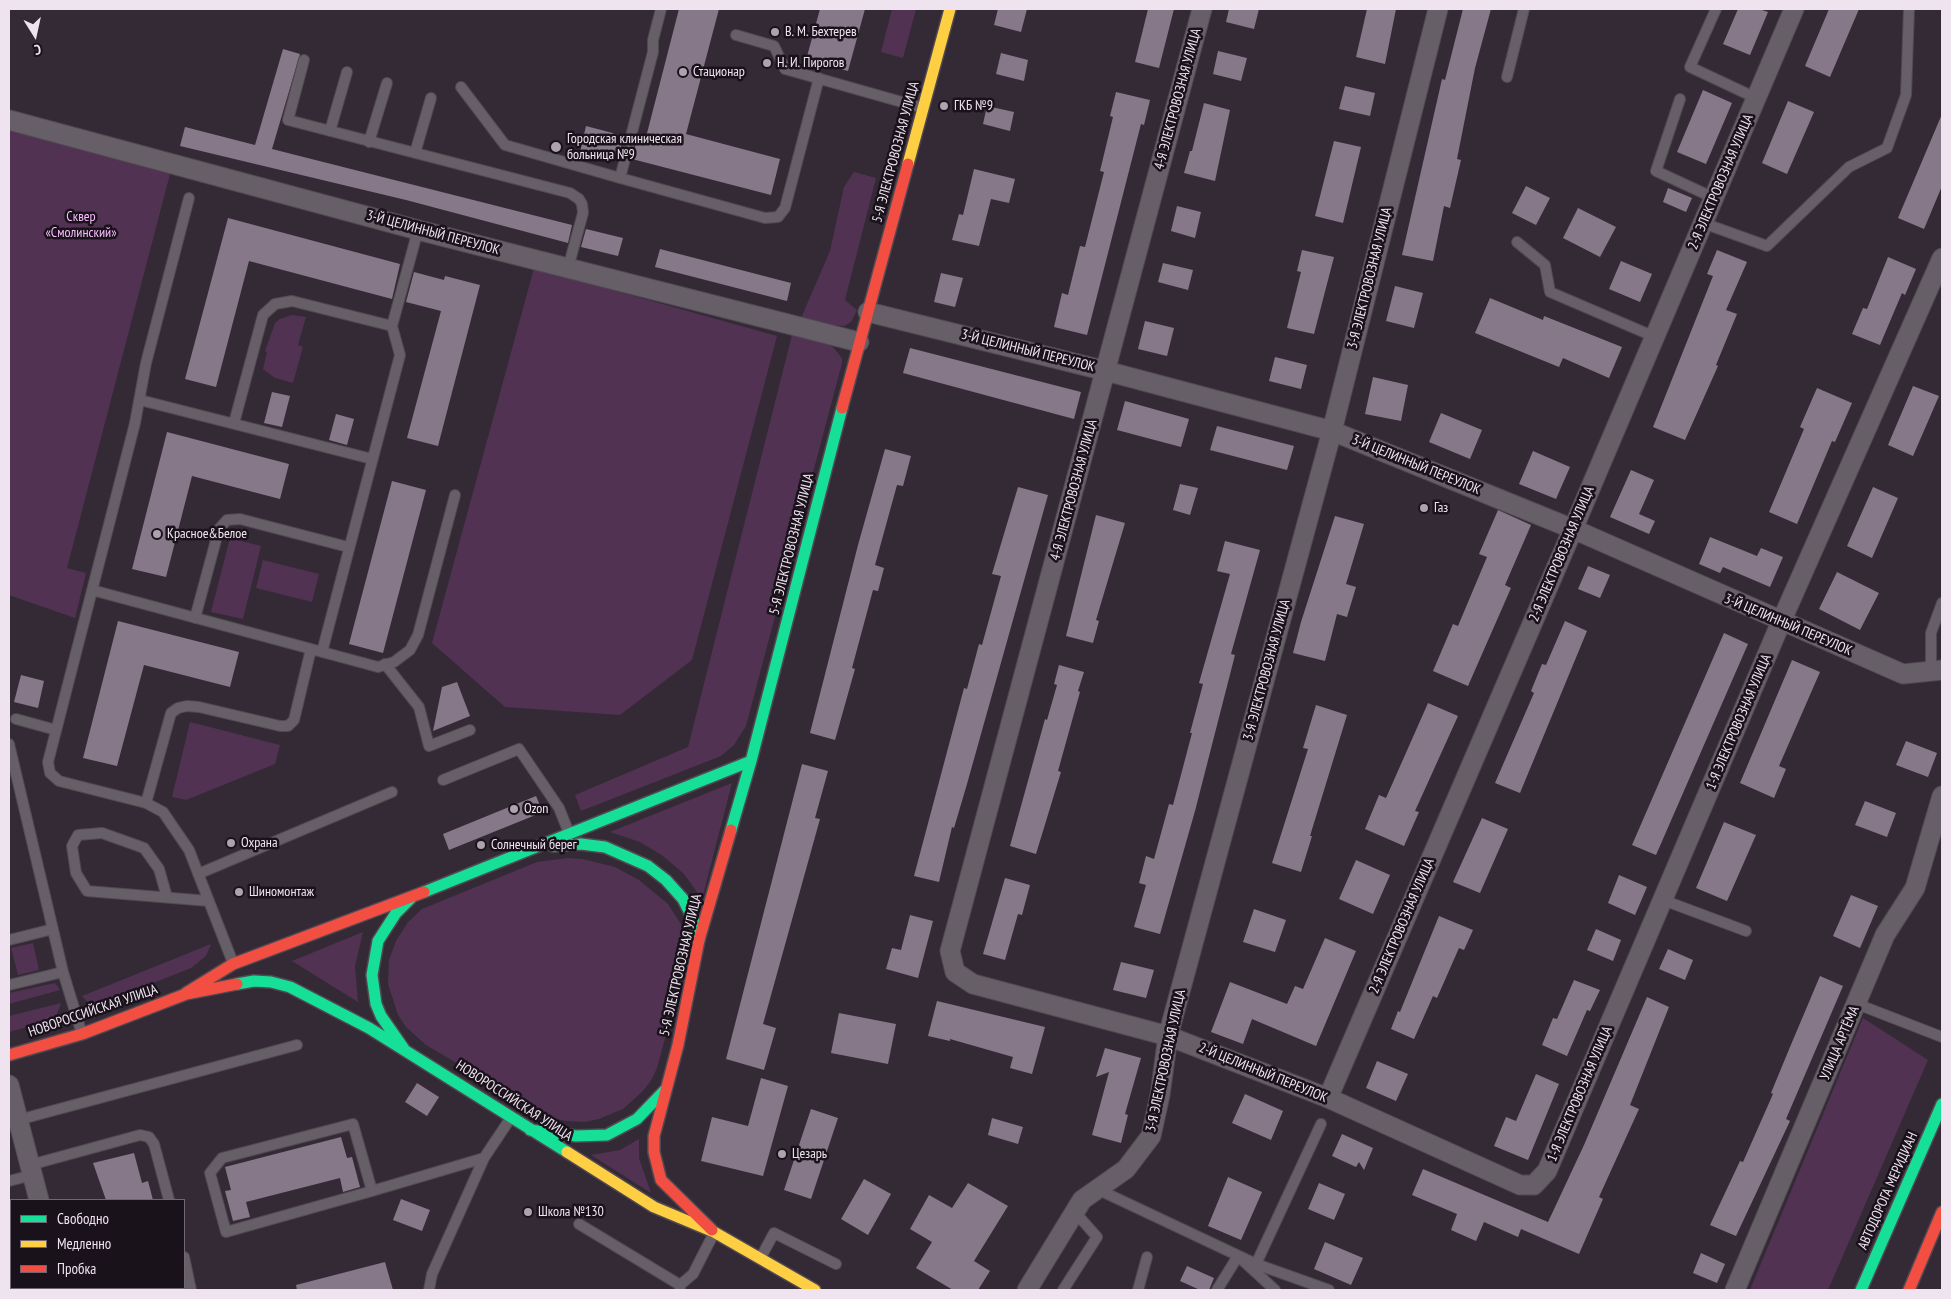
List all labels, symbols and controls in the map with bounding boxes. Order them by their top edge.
north arrow [10,10,60,60]
place label: В. М. Бехтерев [785,24,857,40]
marker: В. М. Бехтерев [769,26,781,38]
street label: 4-Я ЭЛЕКТРОВОЗНАЯ УЛИЦА [1151,27,1205,171]
text: С [33,40,42,59]
place label: Н. И. Пирогов [777,55,844,71]
marker: Н. И. Пирогов [761,57,773,69]
place label: Стационар [693,64,745,80]
marker: Стационар [677,66,689,78]
street label: 5-Я ЭЛЕКТРОВОЗНАЯ УЛИЦА [869,80,923,224]
place label: ГКБ №9 [954,98,993,114]
marker: ГКБ №9 [938,100,950,112]
street label: 2-Я ЭЛЕКТРОВОЗНАЯ УЛИЦА [1685,112,1757,252]
place label: Городская клиническая больница №9 [567,131,682,164]
marker: Городская клиническая больница №9 [549,140,563,154]
street label: 3-Я ЭЛЕКТРОВОЗНАЯ УЛИЦА [1344,206,1396,350]
street label: 3-Й ЦЕЛИННЫЙ ПЕРЕУЛОК [365,207,501,259]
park label: Сквер «Смолинский» [45,209,117,242]
street label: 3-Й ЦЕЛИННЫЙ ПЕРЕУЛОК [959,326,1097,376]
street label: 4-Я ЭЛЕКТРОВОЗНАЯ УЛИЦА [1047,418,1101,562]
street label: 3-Й ЦЕЛИННЫЙ ПЕРЕУЛОК [1349,432,1483,498]
street label: 5-Я ЭЛЕКТРОВОЗНАЯ УЛИЦА [766,472,818,616]
street label: 2-Я ЭЛЕКТРОВОЗНАЯ УЛИЦА [1526,484,1598,624]
place label: Газ [1434,500,1448,516]
marker: Газ [1418,502,1430,514]
place label: Красное&Белое [167,526,247,542]
marker: Красное&Белое [151,528,163,540]
street label: 3-Й ЦЕЛИННЫЙ ПЕРЕУЛОК [1722,590,1854,660]
street label: 3-Я ЭЛЕКТРОВОЗНАЯ УЛИЦА [1240,598,1294,742]
street label: 1-Я ЭЛЕКТРОВОЗНАЯ УЛИЦА [1703,652,1775,792]
place label: Ozon [524,801,549,817]
marker: Ozon [508,803,520,815]
place label: Охрана [241,835,278,851]
marker: Охрана [225,837,237,849]
place label: Солнечный берег [491,837,577,853]
marker: Солнечный берег [475,839,487,851]
street label: 2-Я ЭЛЕКТРОВОЗНАЯ УЛИЦА [1366,856,1438,996]
place label: Шиномонтаж [249,884,314,900]
marker: Шиномонтаж [233,886,245,898]
street label: 5-Я ЭЛЕКТРОВОЗНАЯ УЛИЦА [656,892,706,1038]
street label: НОВОРОССИЙСКАЯ УЛИЦА [26,981,160,1041]
street label: 3-Я ЭЛЕКТРОВОЗНАЯ УЛИЦА [1143,988,1189,1134]
street label: УЛИЦА АРТЁМА [1817,1004,1863,1082]
street label: 1-Я ЭЛЕКТРОВОЗНАЯ УЛИЦА [1544,1024,1616,1164]
street label: 2-Й ЦЕЛИННЫЙ ПЕРЕУЛОК [1196,1040,1330,1106]
street label: НОВОРОССИЙСКАЯ УЛИЦА [453,1057,575,1145]
street label: АВТОДОРОГА МЕРИДИАН [1855,1130,1921,1252]
place label: Цезарь [792,1146,827,1162]
marker: Цезарь [776,1148,788,1160]
legend [10,1199,185,1289]
place label: Школа №130 [538,1204,604,1220]
marker: Школа №130 [522,1206,534,1218]
text: Свободно [57,1209,109,1228]
text: Медленно [57,1234,111,1253]
text: Пробка [57,1259,96,1278]

